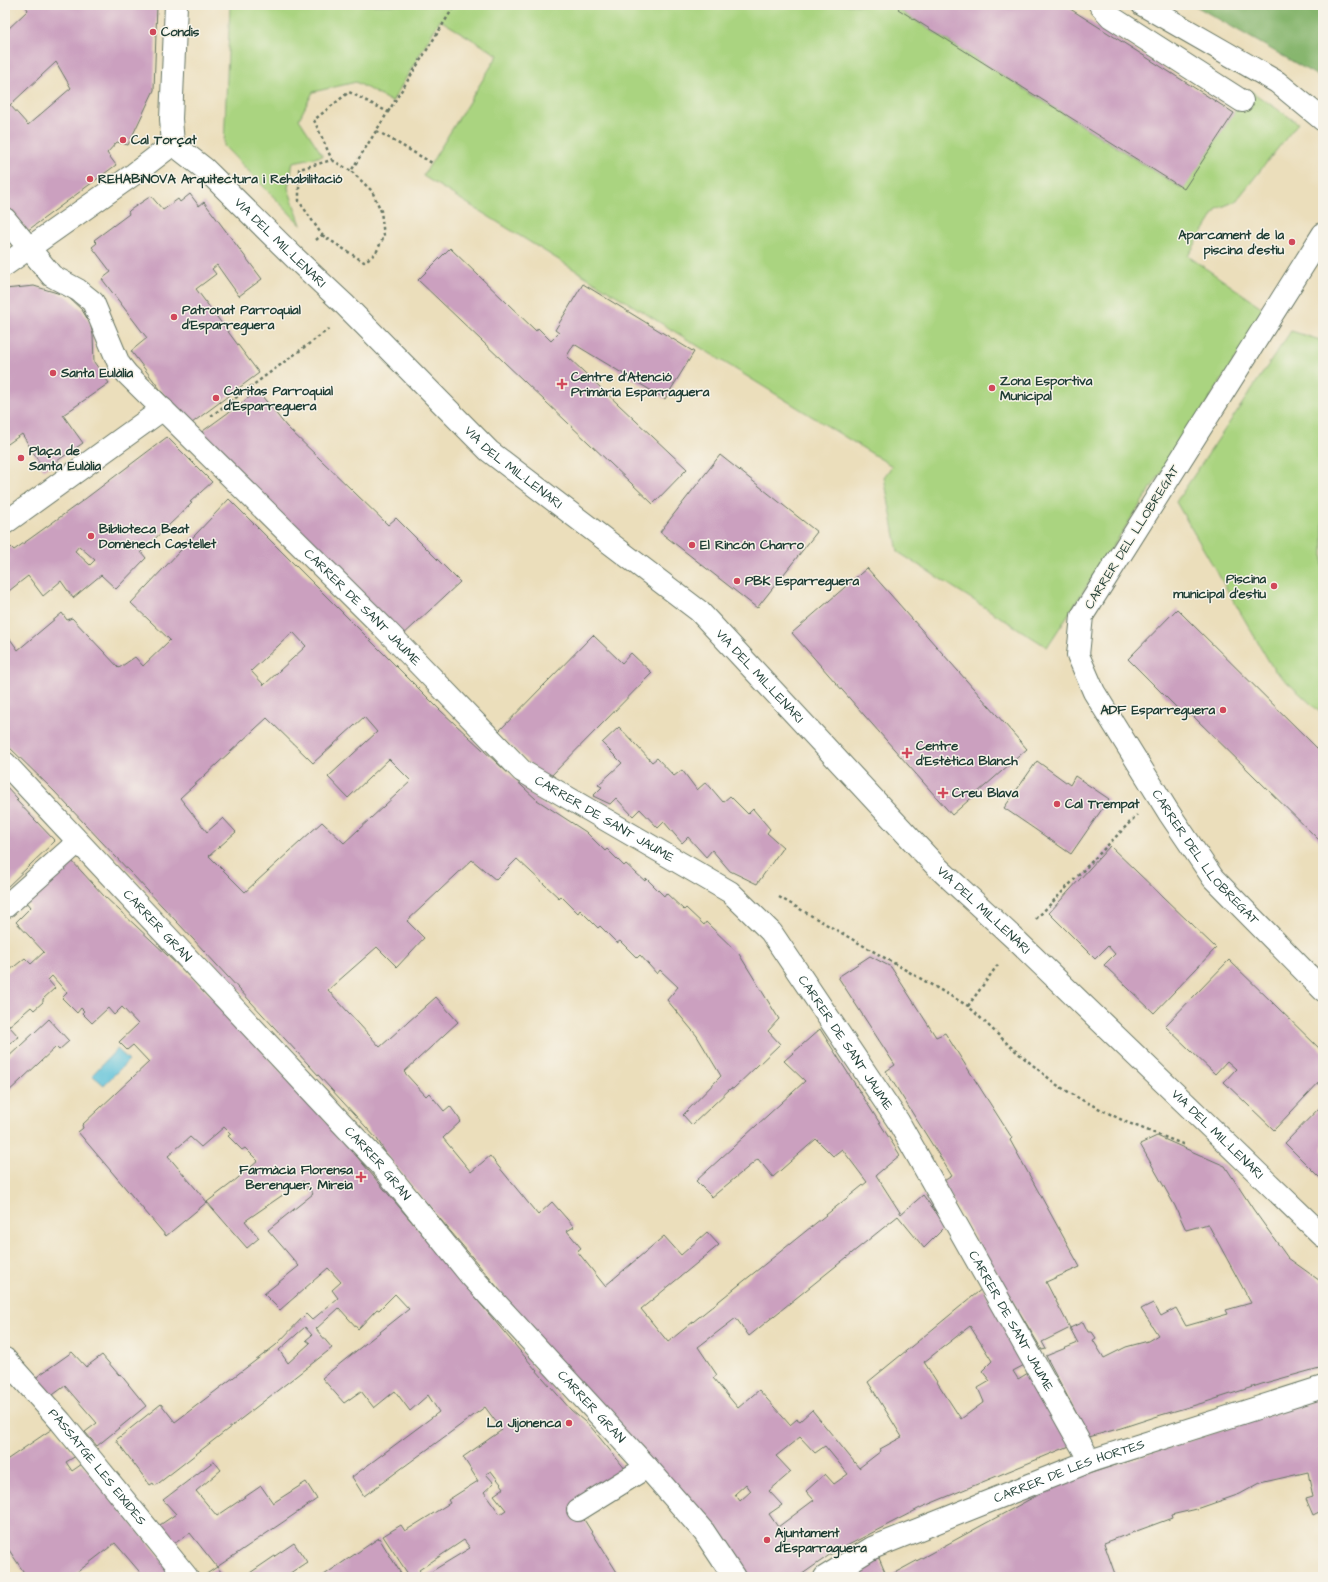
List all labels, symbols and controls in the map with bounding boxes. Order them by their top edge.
place label: Condis [161,23,200,41]
marker: Condis [148,27,158,37]
place label: Cal Torçat [131,131,197,149]
marker: Cal Torçat [118,135,128,145]
place label: REHABiNOVA Arquitectura i Rehabilitació [98,170,343,189]
marker: REHABiNOVA Arquitectura i Rehabilitació [85,174,95,184]
street label: VIA DEL MIL·LENARI [230,194,330,292]
place label: Aparcament de la piscina d'estiu [1178,226,1284,260]
marker: Aparcament de la piscina d'estiu [1287,237,1297,247]
place label: Patronat Parroquial d'Esparreguera [181,301,301,336]
marker: Patronat Parroquial d'Esparreguera [169,312,179,322]
place label: Santa Eulàlia [60,364,134,382]
marker: Santa Eulàlia [48,368,58,378]
place label: Centre d'Atenció Primària Esparraguera [571,368,710,403]
place label: Zona Esportiva Municipal [1000,372,1093,406]
marker: Centre d'Atenció Primària Esparraguera [556,378,568,390]
place label: Càritas Parroquial d'Esparreguera [223,382,333,417]
marker: Zona Esportiva Municipal [987,383,997,393]
marker: Càritas Parroquial d'Esparreguera [211,393,221,403]
street label: VIA DEL MIL·LENARI [460,422,566,513]
place label: Plaça de Santa Eulàlia [28,442,102,475]
marker: Plaça de Santa Eulàlia [16,453,26,463]
street label: CARRER DEL LLOBREGAT [1080,461,1184,613]
place label: Biblioteca Beat Domènech Castellet [99,520,217,553]
marker: Biblioteca Beat Domènech Castellet [86,531,96,541]
place label: El Rincón Charro [700,536,805,554]
marker: El Rincón Charro [687,540,697,550]
street label: CARRER DE SANT JAUME [300,545,425,670]
place label: Piscina municipal d'estiu [1173,570,1266,604]
place label: PBK Esparreguera [745,572,860,592]
marker: PBK Esparreguera [732,576,742,586]
marker: Piscina municipal d'estiu [1269,581,1279,591]
street label: VIA DEL MIL·LENARI [712,625,808,727]
place label: ADF Esparreguera [1100,701,1215,721]
marker: ADF Esparreguera [1218,705,1228,715]
place label: Centre d'Estètica Blanch [915,737,1018,770]
marker: Centre d'Estètica Blanch [901,747,913,759]
street label: CARRER DE SANT JAUME [531,771,678,867]
place label: Creu Blava [952,784,1019,802]
street label: CARRER DEL LLOBREGAT [1148,786,1264,930]
marker: Creu Blava [937,787,949,799]
place label: Cal Trempat [1065,795,1140,814]
marker: Cal Trempat [1052,799,1062,809]
street label: VIA DEL MIL·LENARI [933,862,1035,958]
street label: CARRER GRAN [119,886,196,966]
street label: CARRER DE SANT JAUME [794,972,897,1114]
street label: VIA DEL MIL·LENARI [1167,1086,1268,1183]
street label: CARRER GRAN [340,1122,415,1204]
place label: Farmàcia Florensa Berenguer, Mireia [239,1161,353,1196]
marker: Farmàcia Florensa Berenguer, Mireia [356,1172,366,1182]
street label: CARRER DE SANT JAUME [964,1247,1058,1395]
street label: CARRER GRAN [553,1366,630,1447]
street label: PASSATGE LES EIXIDES [44,1405,150,1529]
place label: La Jijonenca [487,1414,561,1433]
marker: La Jijonenca [564,1418,574,1428]
street label: CARRER DE LES HORTES [991,1435,1147,1508]
place label: Ajuntament d'Esparraguera [774,1524,867,1559]
marker: Ajuntament d'Esparraguera [762,1535,772,1545]

